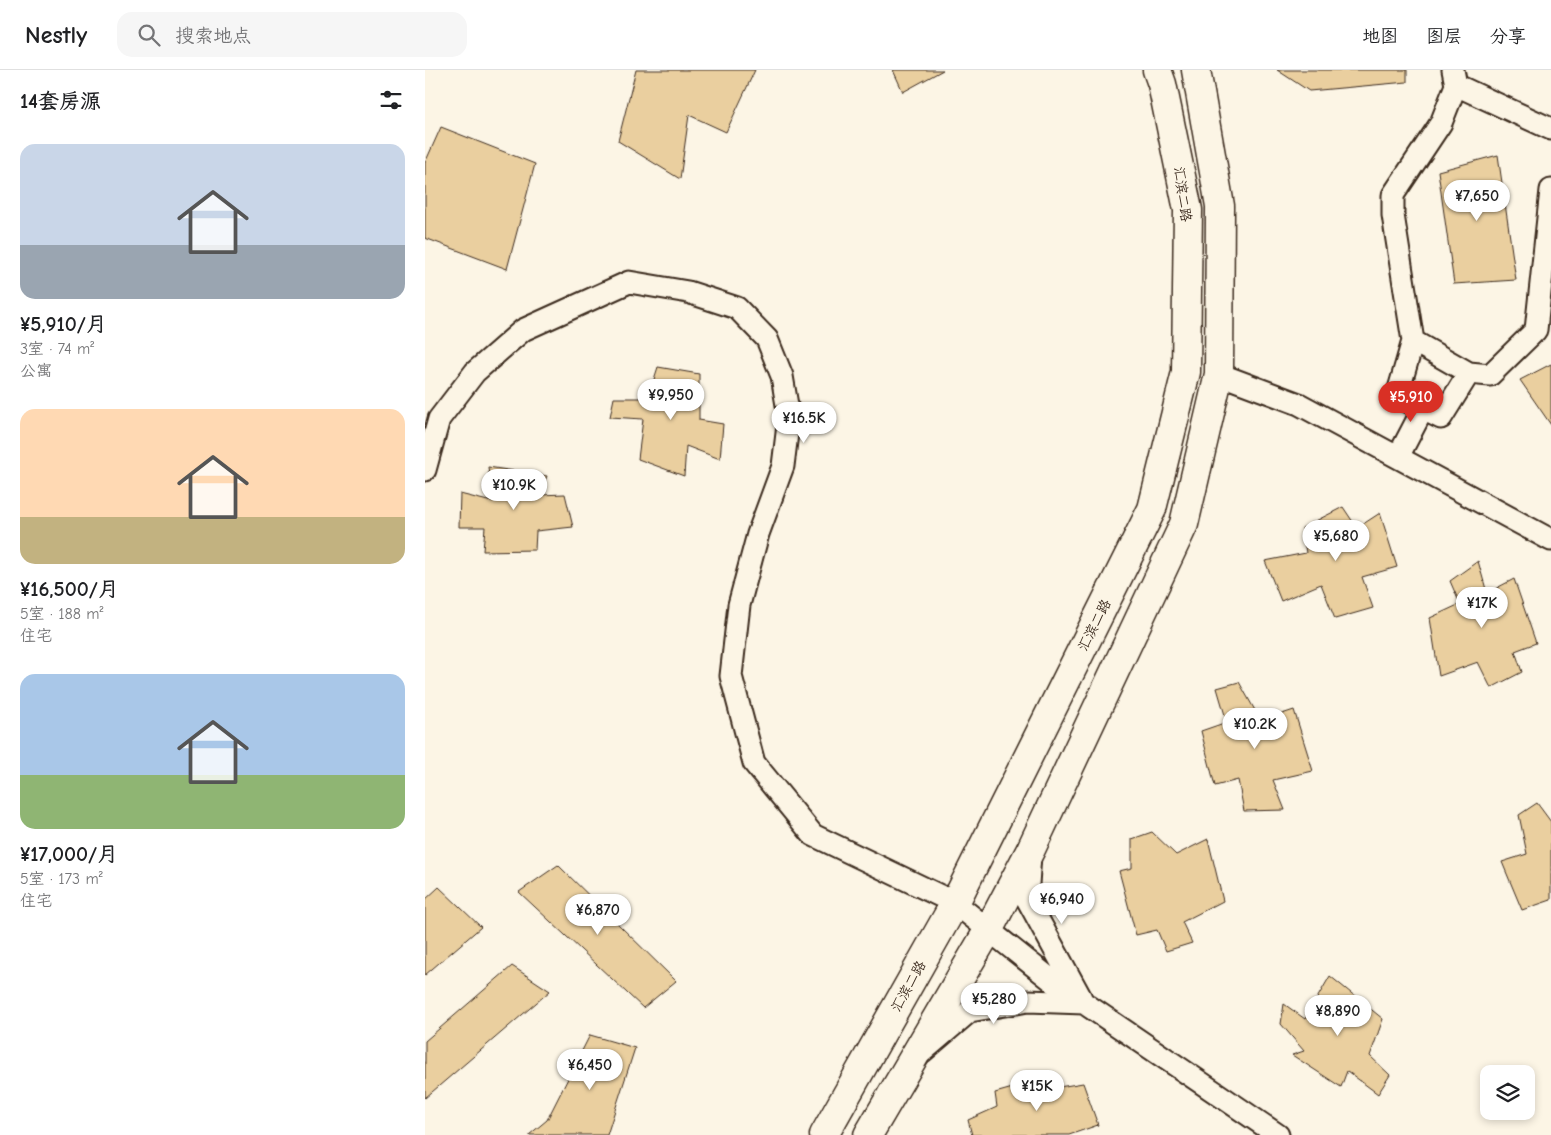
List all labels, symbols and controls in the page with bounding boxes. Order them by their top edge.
search box [117,12,467,57]
text: Nestly [25,21,87,49]
icon: search [135,21,163,49]
text: 搜索地点 [175,25,251,47]
text: 地图 [1362,26,1398,47]
text: 图层 [1426,26,1462,47]
text: 分享 [1490,26,1526,47]
icon: filters [377,86,405,114]
text: 14套房源 [20,89,101,113]
street label: 汇滨二路 [1170,165,1195,223]
icon: home [168,177,258,267]
pin: ¥7,650 [1436,180,1518,222]
text: ¥7,650 [1455,187,1499,205]
text: ¥5,910/月 [20,312,107,336]
text: 3室 · 74 m² [20,340,94,358]
text: 公寓 [20,362,52,380]
pin: ¥9,950 [630,378,712,421]
pin: ¥5,910 [1370,380,1452,423]
text: ¥9,950 [648,386,694,404]
text: ¥5,910 [1389,388,1433,406]
pin: ¥16.5K [763,402,845,444]
text: ¥16.5K [783,409,825,427]
icon: home [168,442,258,532]
pin: ¥10.9K [473,468,555,511]
text: ¥10.9K [492,476,536,494]
pin: ¥5,680 [1295,520,1377,562]
text: ¥5,680 [1313,527,1359,545]
text: ¥16,500/月 [20,577,119,601]
pin: ¥17K [1452,586,1512,629]
text: ¥17K [1467,594,1497,612]
street label: 汇滨二路 [1074,596,1115,654]
text: 5室 · 188 m² [20,605,104,623]
text: 住宅 [20,627,52,645]
icon: home [168,707,258,797]
pin: ¥10.2K [1214,708,1296,750]
text: ¥10.2K [1233,715,1277,733]
text: ¥17,000/月 [20,842,118,866]
text: 5室 · 173 m² [20,870,103,888]
pin: ¥6,940 [1021,882,1103,925]
text: ¥6,940 [1040,890,1084,908]
text: 住宅 [20,892,52,910]
pin: ¥6,870 [557,894,639,936]
text: ¥6,870 [576,901,620,919]
street label: 汇滨二路 [887,958,929,1015]
pin: ¥5,280 [953,982,1035,1025]
text: ¥5,280 [972,990,1016,1008]
pin: ¥8,890 [1297,994,1379,1037]
text: ¥8,890 [1316,1002,1360,1020]
pin: ¥6,450 [549,1048,631,1091]
text: ¥6,450 [568,1056,612,1074]
map controls [1480,1065,1535,1120]
button: layers [1480,1065,1535,1120]
pin: ¥15K [1007,1070,1067,1112]
text: ¥15K [1021,1077,1053,1095]

